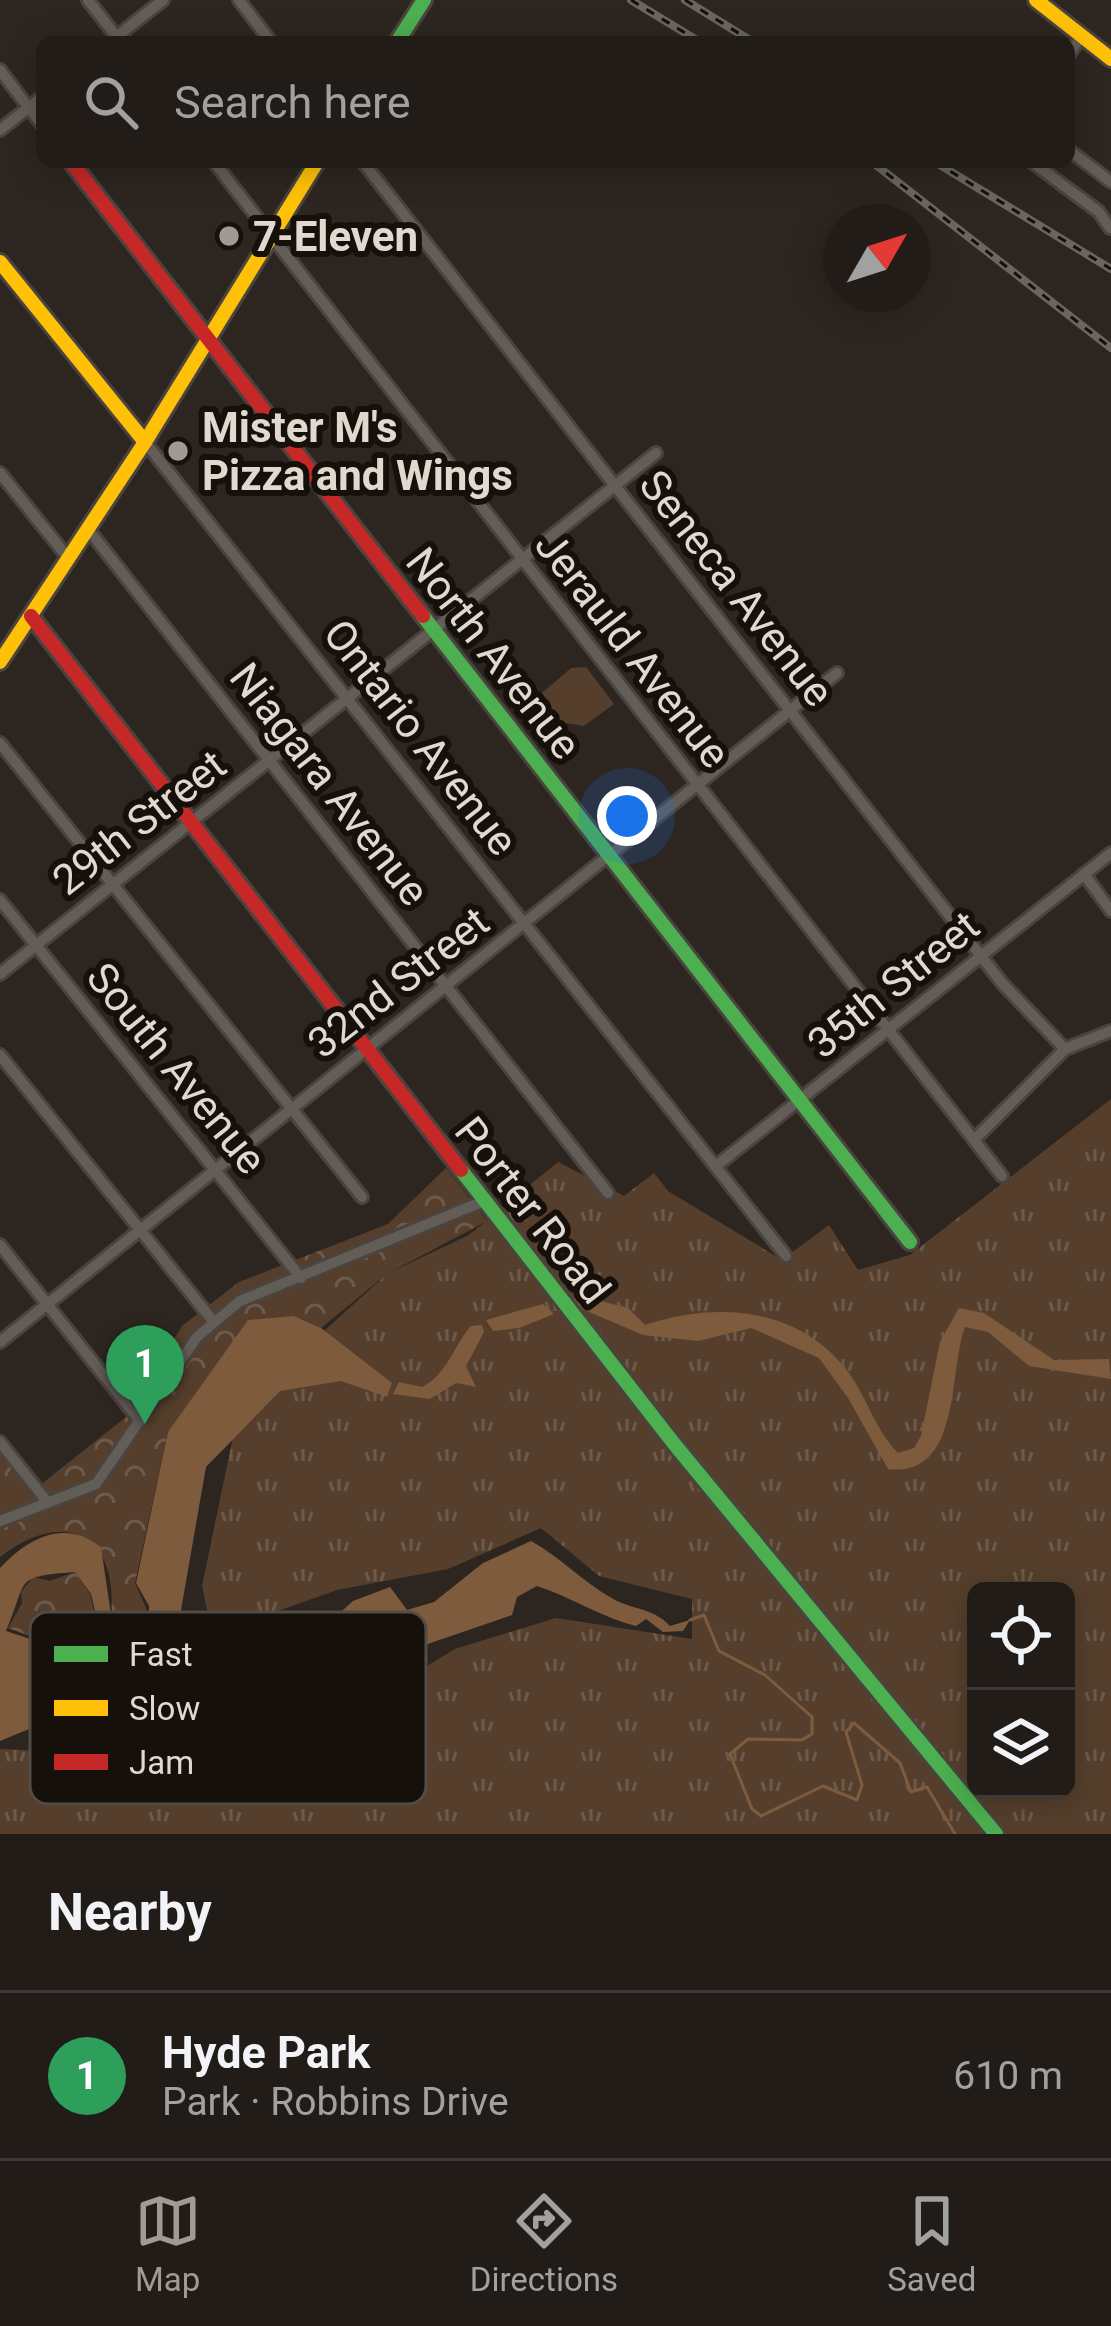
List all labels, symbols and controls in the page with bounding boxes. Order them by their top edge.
search box [36,36,1075,168]
icon: search [78,69,144,135]
text: Search here [174,76,411,129]
north arrow [823,204,931,312]
place label: 7-Eleven [253,212,418,261]
marker: 7-Eleven [216,223,242,249]
place label: Mister M's Pizza and Wings [202,403,513,500]
marker: Mister M's Pizza and Wings [165,438,191,464]
street label: Seneca Avenue [629,461,844,716]
street label: Jerauld Avenue [525,521,740,777]
street label: North Avenue [396,538,591,768]
street label: Ontario Avenue [314,610,528,865]
street label: Niagara Avenue [220,654,439,915]
street label: 29th Street [43,740,235,905]
your location [597,786,657,846]
street label: 32nd Street [298,897,498,1068]
street label: 35th Street [798,901,989,1068]
street label: South Avenue [77,953,276,1183]
street label: Porter Road [445,1108,620,1313]
pin: 1 [106,1325,184,1424]
map controls [967,1582,1075,1798]
button: locate [967,1582,1075,1690]
legend [30,1612,426,1804]
text: Fast [129,1635,192,1674]
text: Slow [129,1689,200,1728]
button: layers [967,1690,1075,1798]
text: Jam [129,1743,194,1782]
text: Nearby [48,1883,212,1942]
text: Hyde Park [162,2026,370,2079]
text: 1 [76,2053,98,2099]
text: 610 m [953,2053,1063,2099]
text: Park · Robbins Drive [162,2079,509,2125]
tab: Map [135,2188,201,2299]
tab: Directions [470,2188,618,2299]
tab: Saved [887,2188,976,2299]

